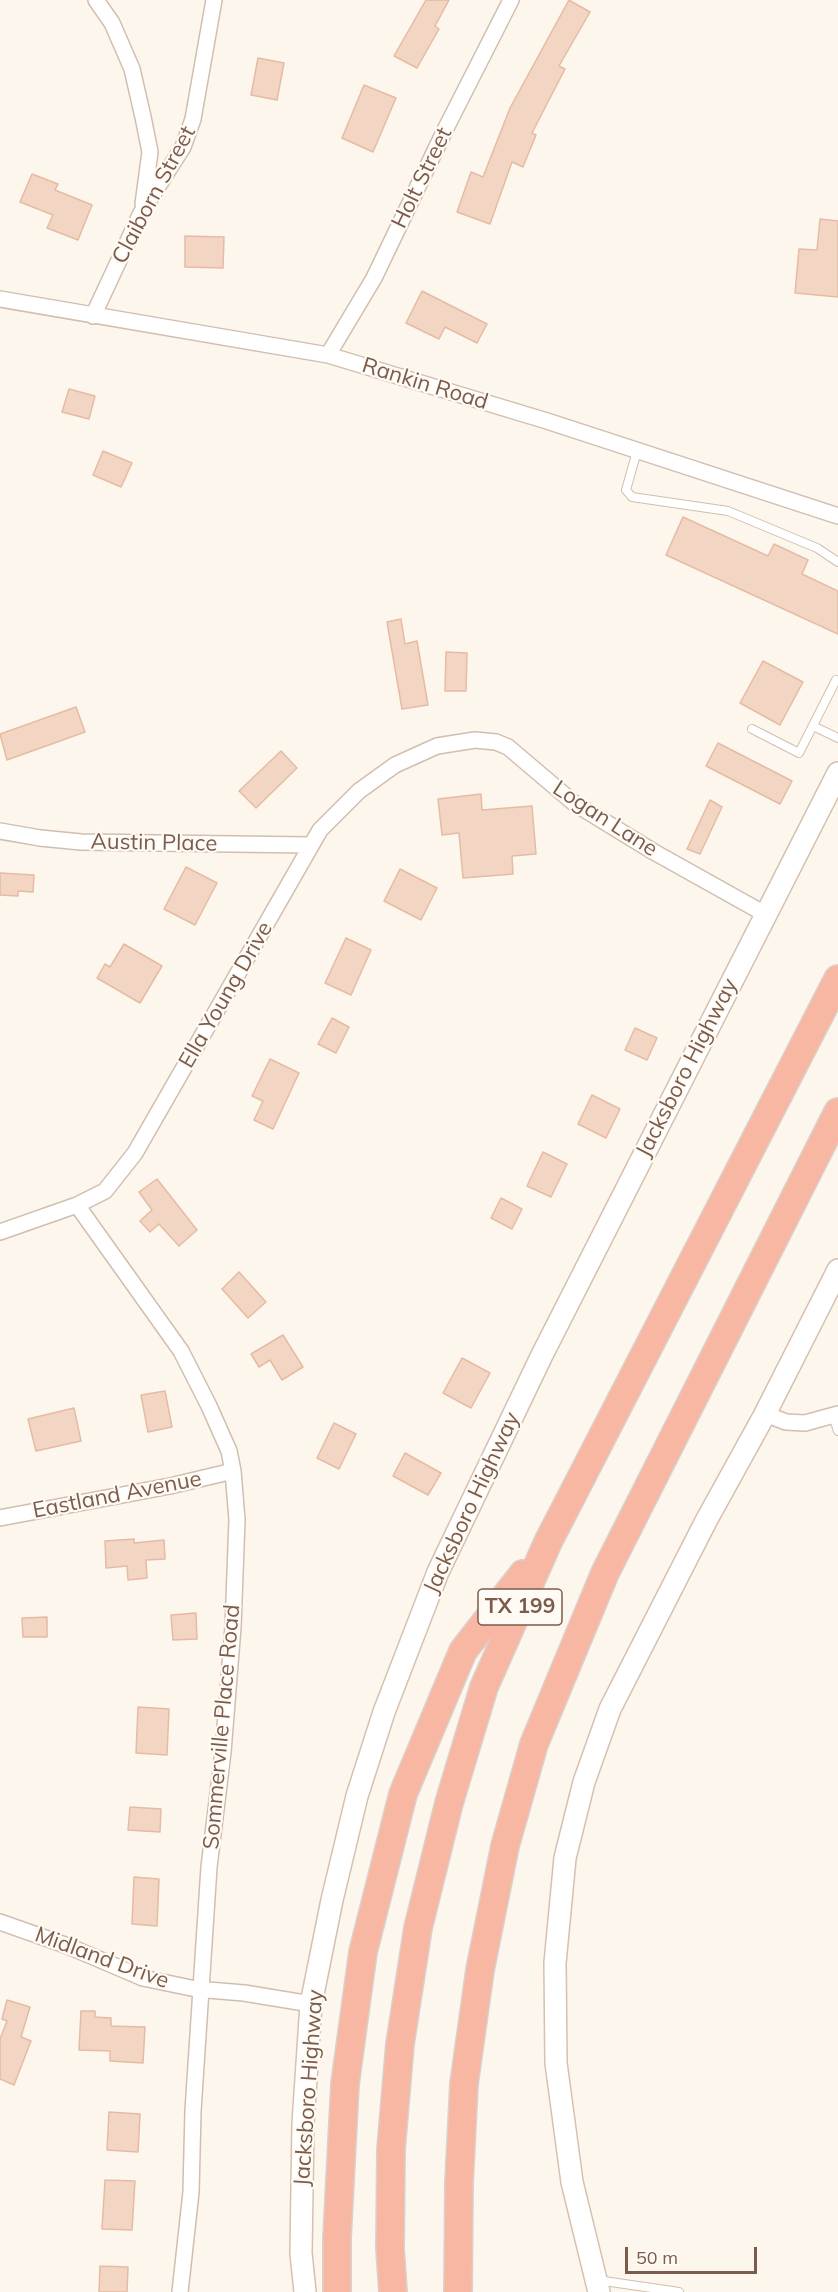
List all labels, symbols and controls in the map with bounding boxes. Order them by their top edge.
street label: Claiborn Street [107,122,201,268]
street label: Holt Street [386,123,458,233]
street label: Rankin Road [359,352,491,416]
street label: Logan Lane [548,775,662,863]
street label: Austin Place [90,829,218,857]
street label: Ella Young Drive [174,917,278,1073]
street label: Jacksboro Highway [631,974,743,1162]
street label: Jacksboro Highway [418,1408,526,1598]
street label: Eastland Avenue [30,1466,204,1524]
road number: TX 199 [478,1589,562,1625]
street label: Sommerville Place Road [198,1603,246,1851]
street label: Midland Drive [31,1922,173,1994]
street label: Jacksboro Highway [289,1989,329,2187]
scale bar [628,2235,760,2273]
text: 50 m [636,2246,678,2269]

